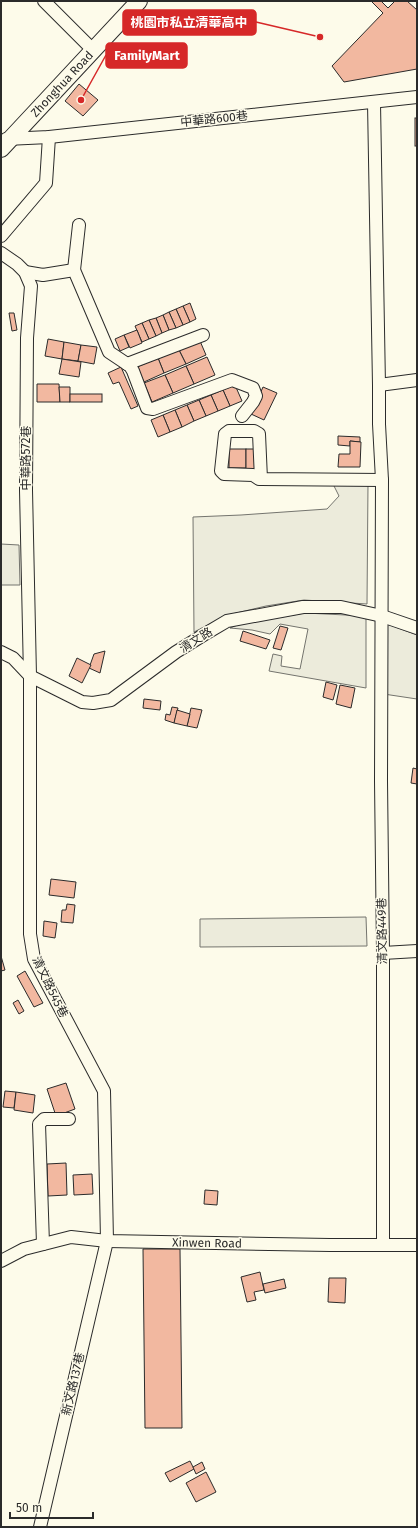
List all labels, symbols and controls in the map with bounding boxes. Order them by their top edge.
callout: 桃園市私立清華高中 [123,10,256,35]
text: 桃園市私立清華高中 [130,15,248,30]
callout: FamilyMart [106,43,187,68]
street label: Zhonghua Road [28,48,96,120]
text: FamilyMart [114,48,181,63]
street label: 中華路600巷 [180,108,248,130]
street label: 中華路572巷 [19,426,33,490]
street label: 清文路 [177,625,215,655]
street label: 清文路449巷 [374,897,390,965]
street label: 清文路545巷 [29,954,71,1020]
street label: Xinwen Road [172,1235,242,1251]
street label: 新文路137巷 [59,1351,87,1417]
scale bar [10,1494,93,1520]
text: 50 m [16,1501,42,1515]

